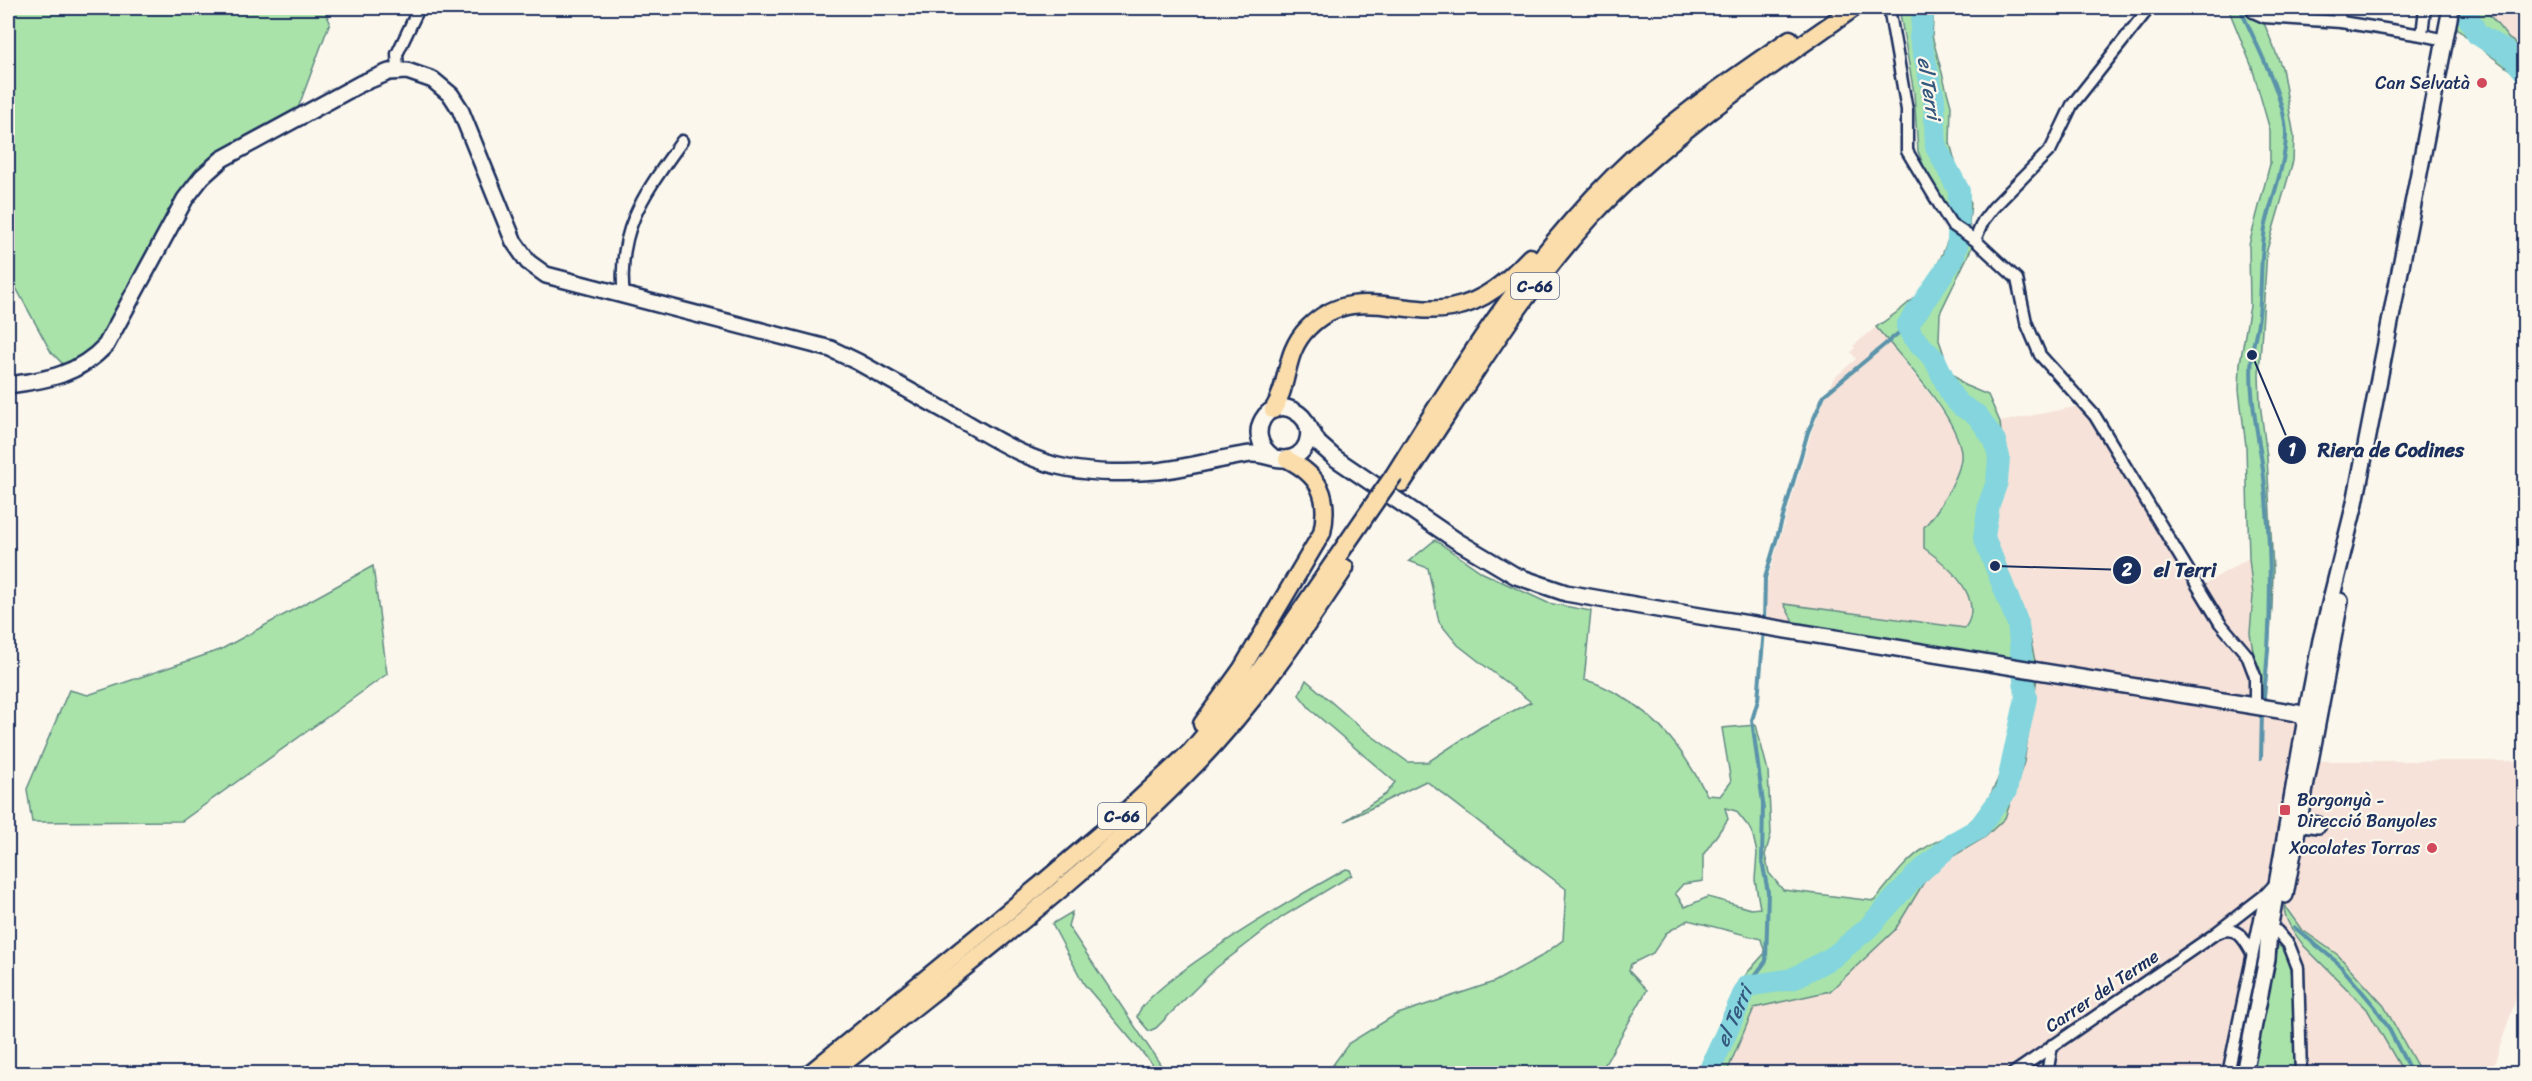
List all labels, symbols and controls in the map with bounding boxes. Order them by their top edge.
water label: el Terri [1907,54,1952,125]
place label: Can Selvatà [2375,67,2470,99]
marker: Can Selvatà [2475,76,2489,90]
road number: C-66 [1511,273,1559,299]
callout: Riera de Codines [2277,431,2476,469]
text: Riera de Codines [2317,433,2465,468]
text: 1 [2288,434,2296,466]
callout: el Terri [2112,551,2229,589]
text: el Terri [2153,553,2218,588]
text: 2 [2121,554,2133,586]
place label: Borgonyà - Direcció Banyoles [2297,784,2438,837]
road number: C-66 [1098,803,1146,829]
marker: Borgonyà - Direcció Banyoles [2278,803,2292,817]
place label: Xocolates Torras [2288,832,2421,864]
marker: Xocolates Torras [2425,841,2439,855]
street label: Carrer del Terme [2038,941,2166,1041]
water label: el Terri [1705,977,1764,1052]

